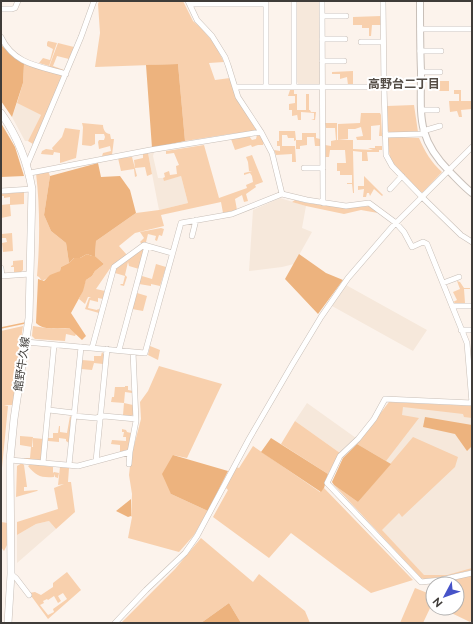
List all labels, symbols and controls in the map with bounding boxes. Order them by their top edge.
district label: 高野台二丁目 [368,77,440,91]
street label: 館野牛久線 [12,336,32,392]
north arrow [425,576,465,616]
text: N [430,595,445,610]

